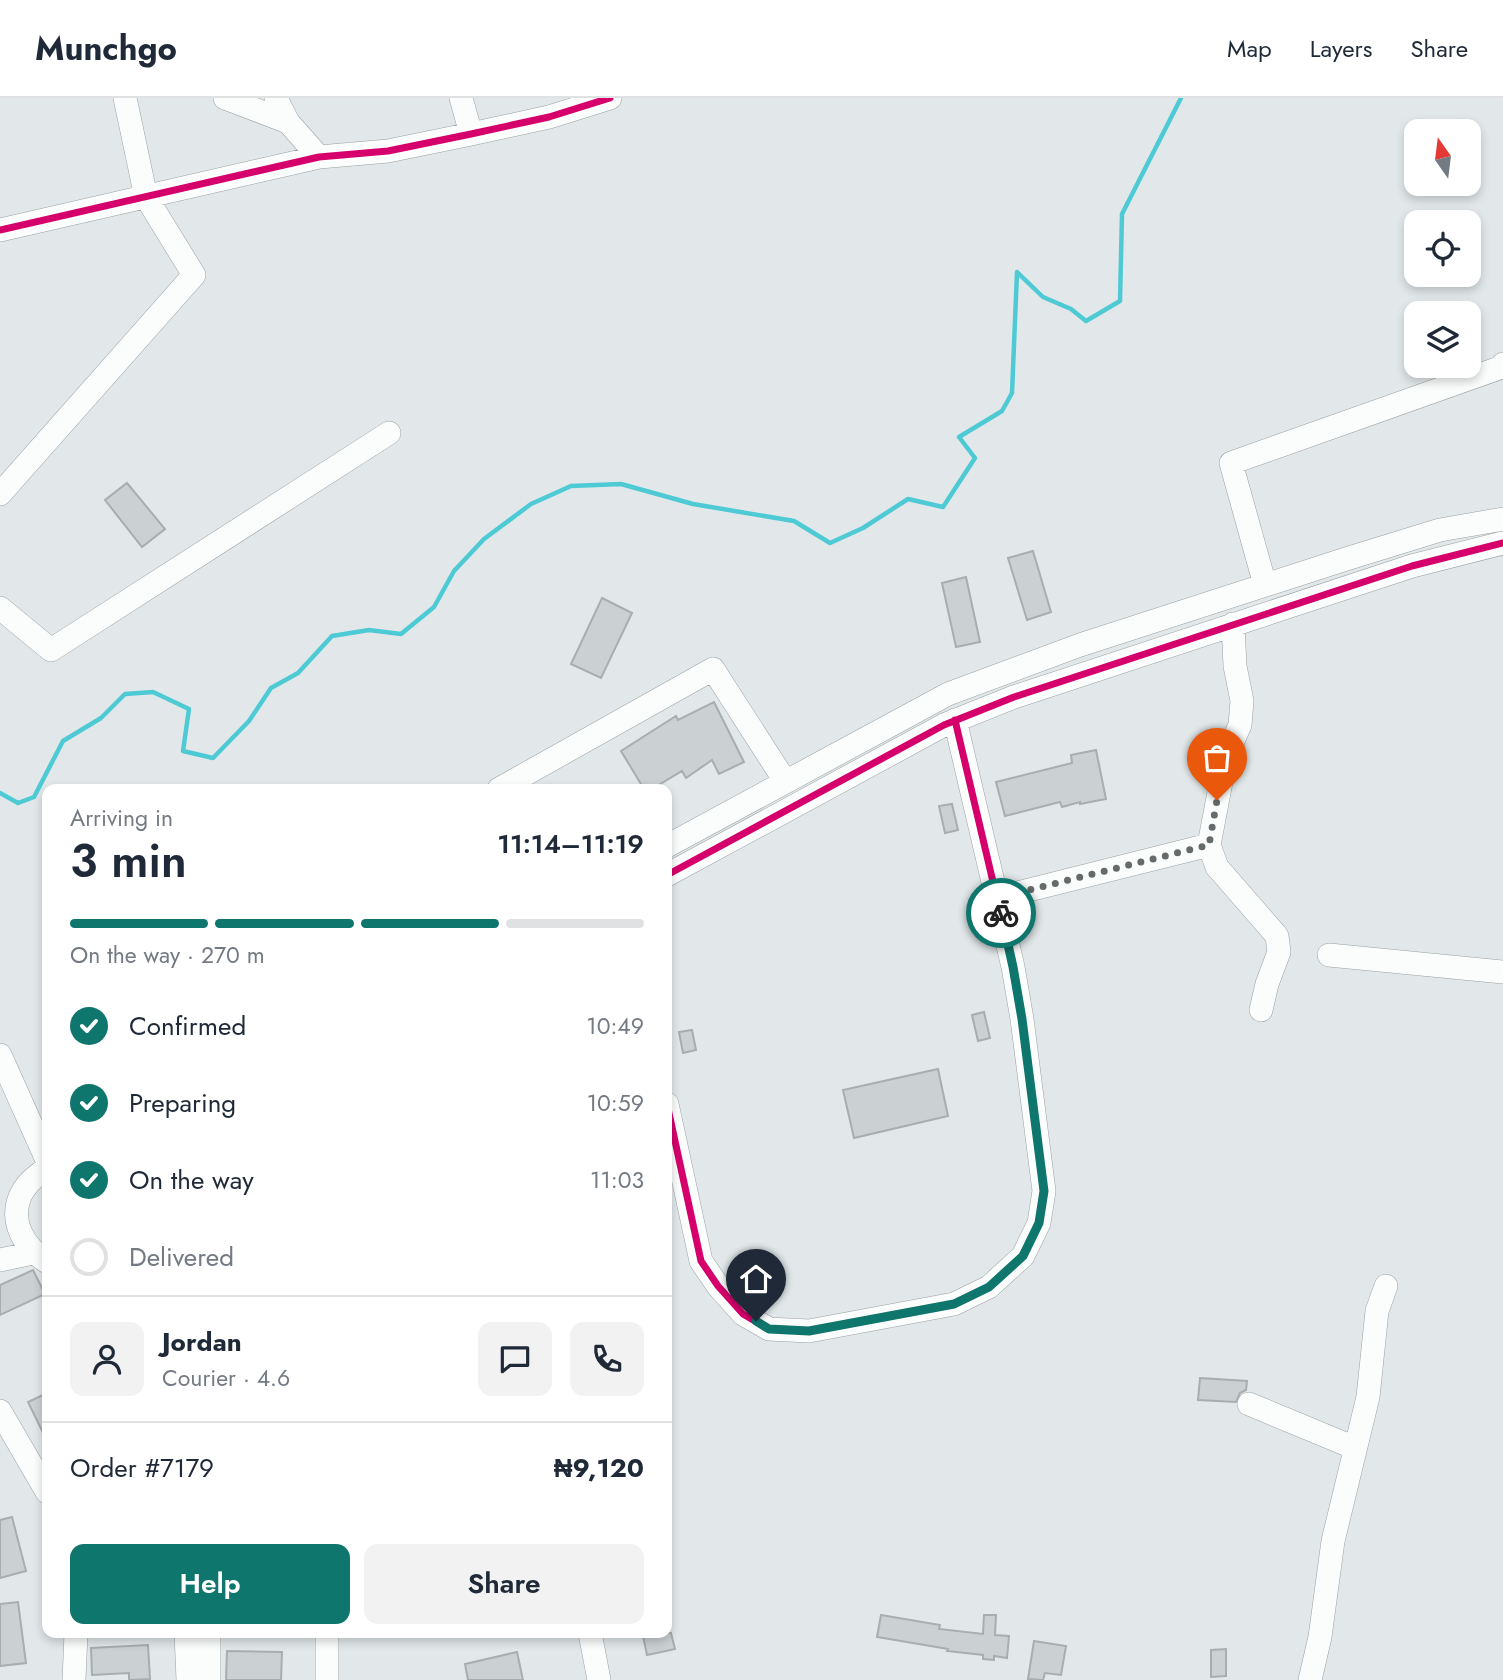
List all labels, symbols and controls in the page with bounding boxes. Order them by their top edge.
text: Munchgo [35,25,177,72]
text: Map [1227,31,1272,66]
text: Layers [1310,31,1372,66]
text: Share [1410,31,1468,66]
north arrow [1404,119,1480,196]
map controls [1404,119,1481,378]
button: locate [1404,210,1481,287]
button: layers [1404,301,1481,378]
pin [1187,728,1247,800]
icon: bag [1198,739,1236,777]
text: Arriving in [70,801,173,835]
text: 11:14–11:19 [497,825,644,863]
text: 3 min [70,828,187,894]
courier [966,878,1036,948]
icon: bike [982,894,1020,932]
text: On the way · 270 m [70,938,265,972]
icon: check [70,1007,108,1045]
text: Confirmed [129,1007,246,1045]
text: 10:49 [586,1009,644,1043]
icon: check [70,1084,108,1122]
text: Preparing [129,1084,236,1122]
text: 10:59 [587,1086,644,1120]
icon: check [70,1161,108,1199]
text: On the way [129,1161,254,1199]
text: 11:03 [590,1163,644,1197]
text: Delivered [129,1238,234,1276]
pin [726,1249,786,1321]
icon: home [737,1260,775,1298]
button: person [70,1322,144,1396]
button: chat [478,1322,552,1396]
button: phone [570,1322,644,1396]
text: Jordan [162,1323,242,1361]
text: Courier · 4.6 [162,1361,290,1395]
text: Order #7179 [70,1449,214,1487]
text: ₦9,120 [554,1449,644,1487]
button: Help [70,1544,350,1624]
button: Share [364,1544,644,1624]

